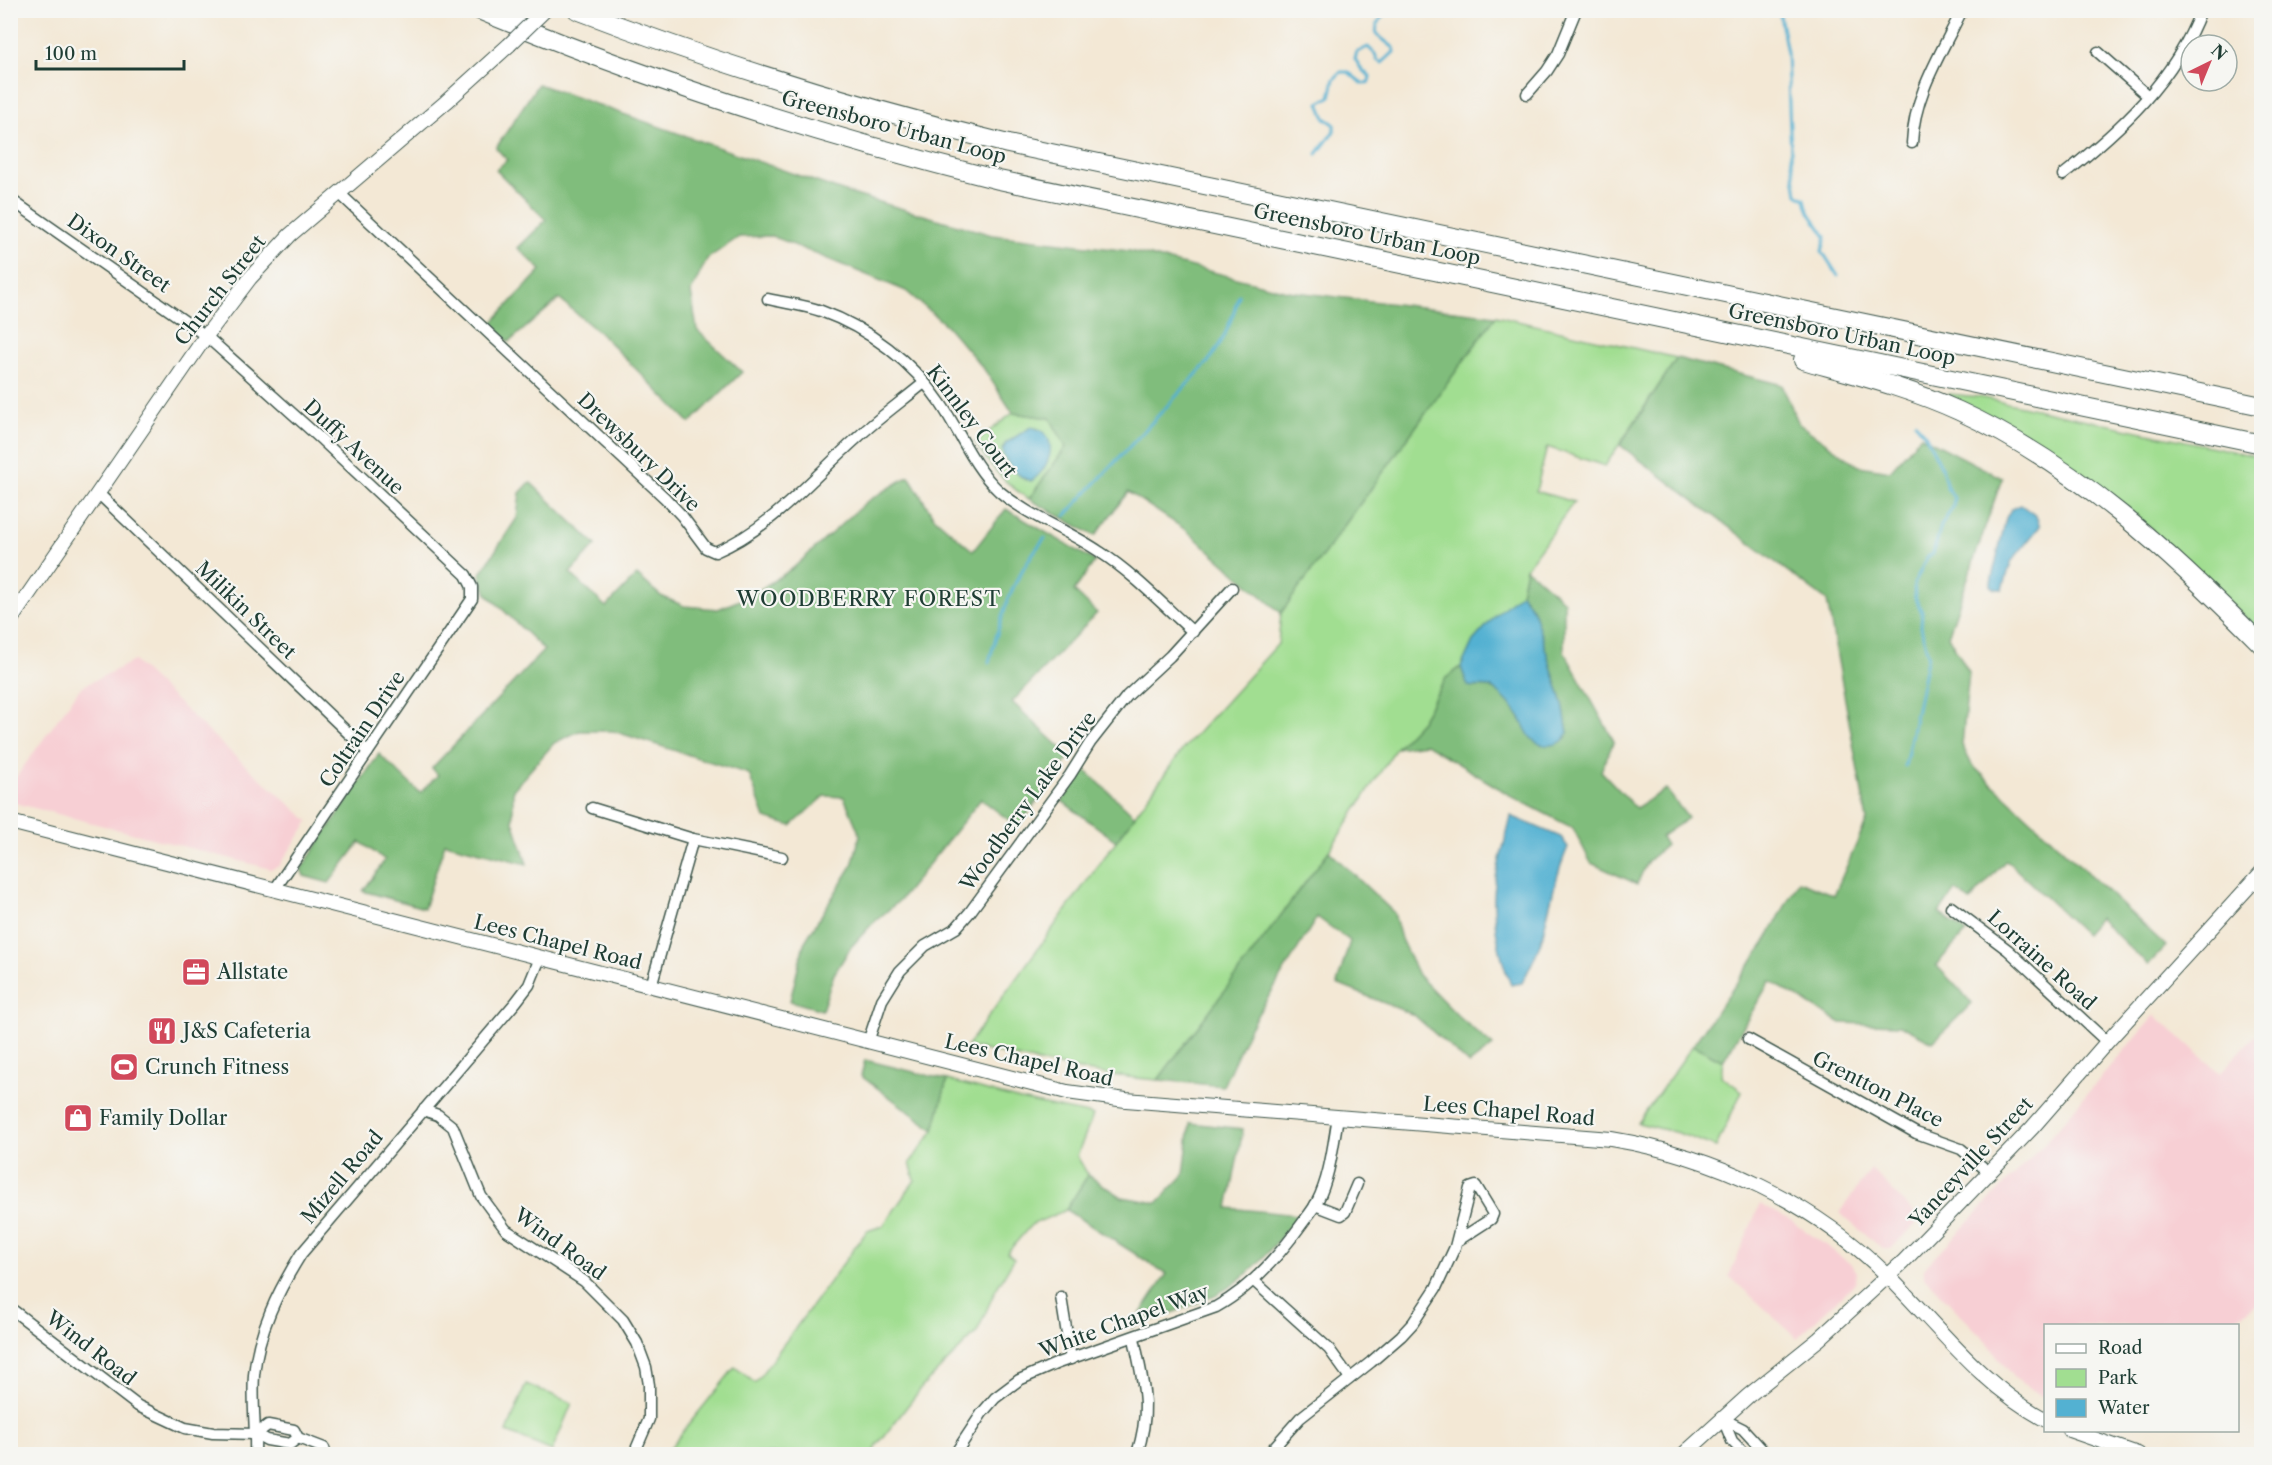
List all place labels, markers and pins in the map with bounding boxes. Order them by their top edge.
office icon: Allstate [180,956,212,988]
place label: Allstate [216,960,288,984]
restaurant icon: J&S Cafeteria [146,1015,178,1047]
place label: J&S Cafeteria [180,1019,311,1043]
sports icon: Crunch Fitness [108,1051,140,1083]
place label: Crunch Fitness [145,1055,289,1079]
shop icon: Family Dollar [62,1102,94,1134]
place label: Family Dollar [99,1106,228,1130]

